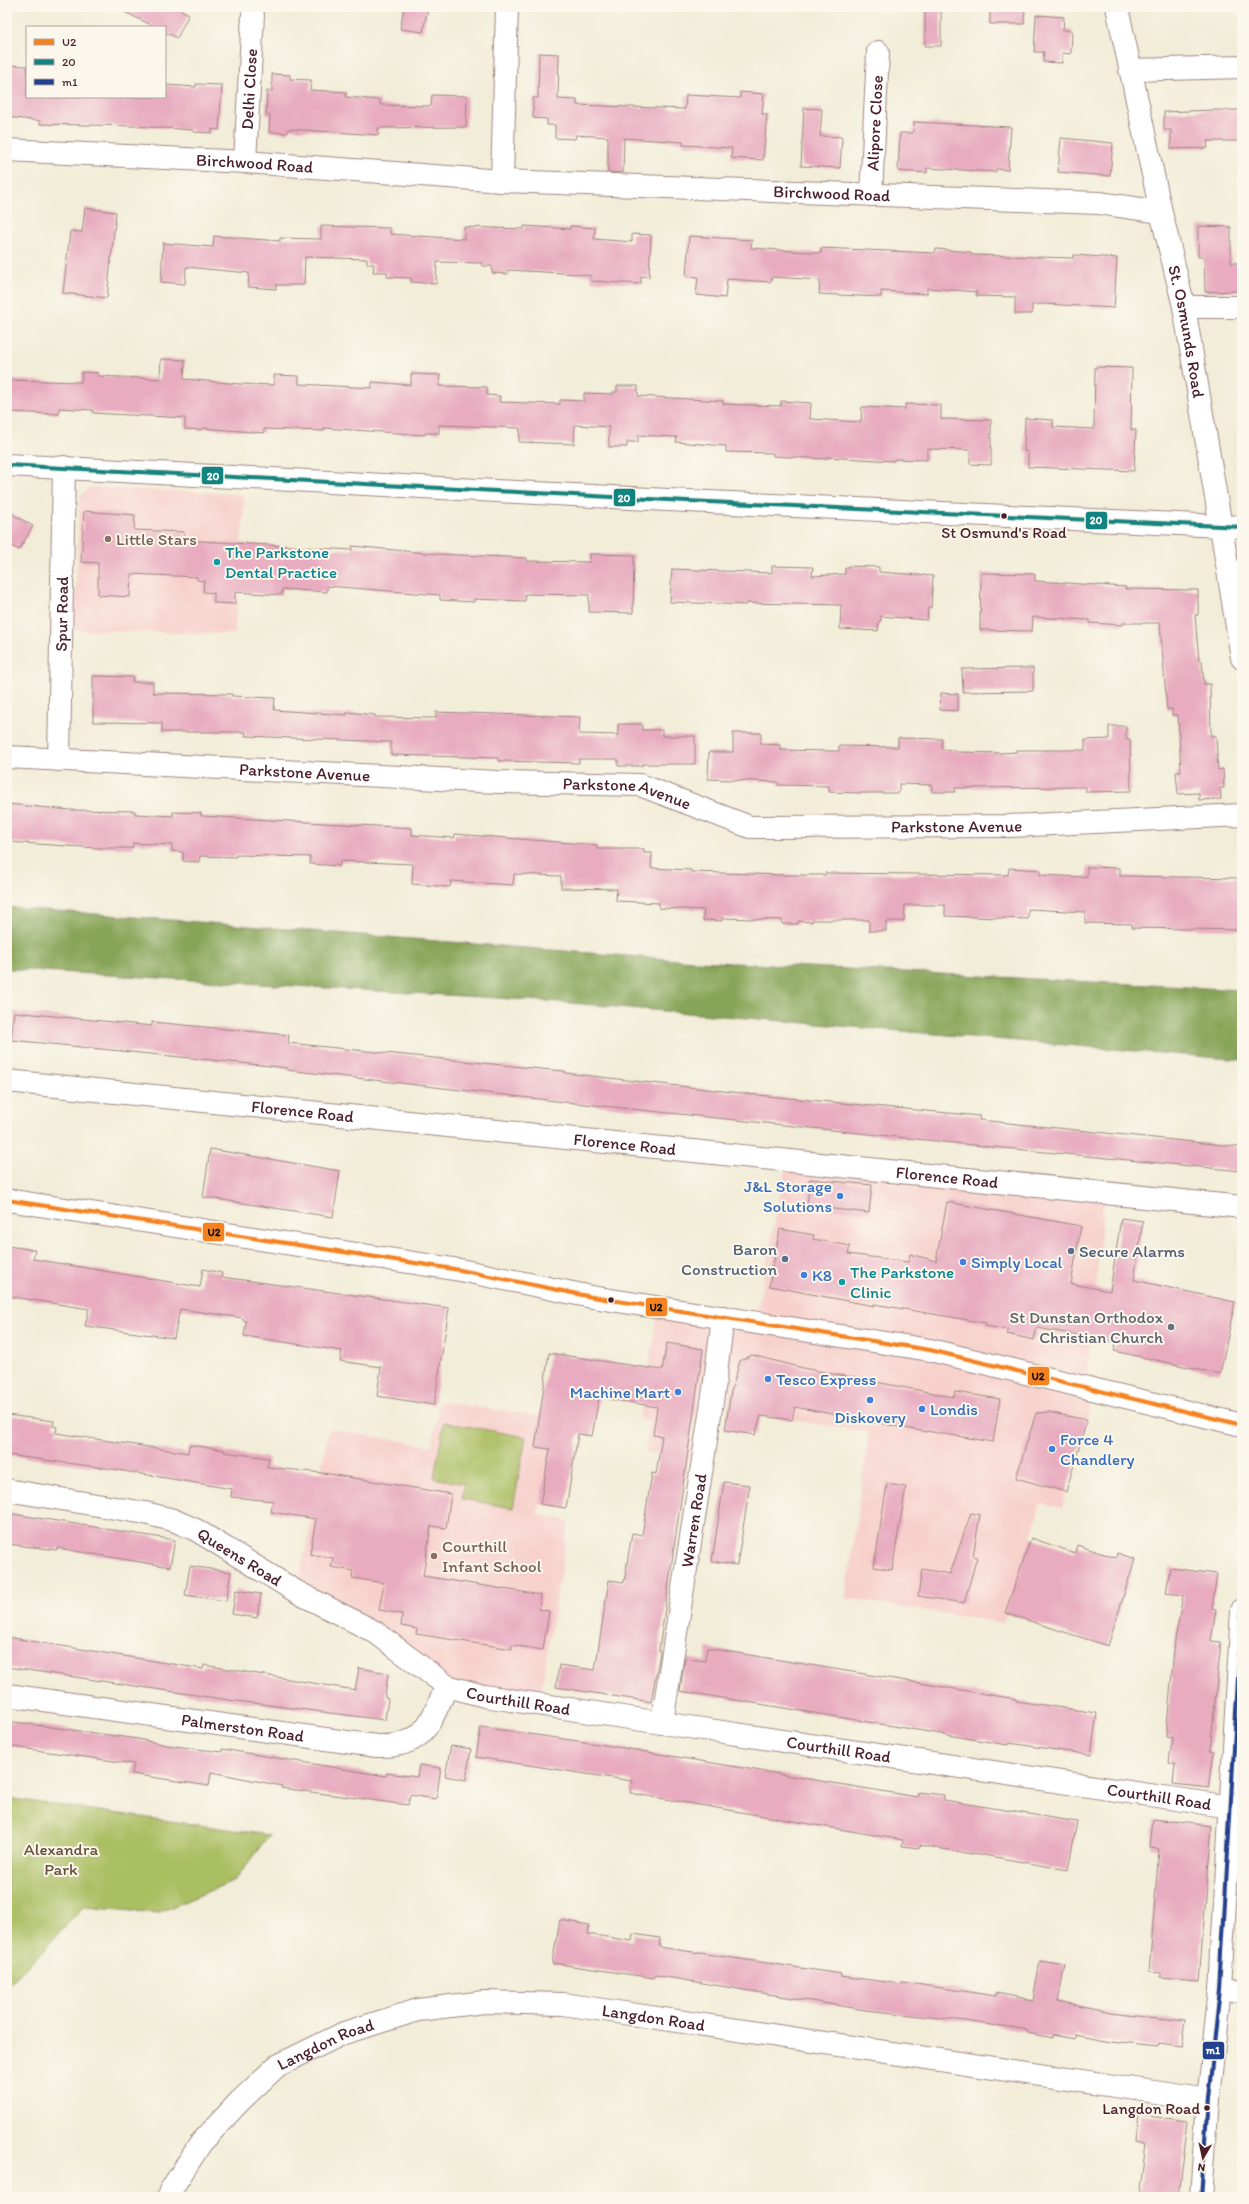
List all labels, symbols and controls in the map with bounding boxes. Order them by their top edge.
legend [26,26,166,98]
text: U2 [62,35,77,49]
street label: Delhi Close [237,48,261,130]
text: 20 [62,55,76,69]
text: m1 [62,75,78,89]
street label: Alipore Close [862,75,887,172]
street label: Birchwood Road [196,150,315,177]
street label: Birchwood Road [773,181,891,205]
street label: St. Osmunds Road [1164,263,1209,400]
line badge: 20 [201,466,224,485]
text: 20 [207,470,220,483]
line badge: 20 [613,488,636,507]
text: 20 [618,492,631,505]
marker: St Osmund's Road [999,511,1009,521]
line badge: 20 [1085,511,1108,530]
text: 20 [1090,514,1103,527]
place label: St Osmund's Road [941,523,1067,542]
place label: Little Stars [116,529,197,549]
marker: Little Stars [103,534,113,544]
place label: The Parkstone Dental Practice [225,542,337,582]
marker: The Parkstone Dental Practice [212,557,222,567]
street label: Spur Road [51,575,72,652]
street label: Parkstone Avenue [239,759,371,785]
street label: Parkstone Avenue [563,773,694,814]
street label: Parkstone Avenue [891,815,1023,836]
street label: Florence Road [250,1096,355,1126]
street label: Florence Road [573,1129,677,1159]
street label: Florence Road [895,1162,999,1192]
place label: J&L Storage Solutions [744,1176,832,1216]
marker: J&L Storage Solutions [835,1191,845,1201]
line badge: U2 [202,1222,225,1242]
text: U2 [207,1226,221,1239]
place label: Baron Construction [681,1239,777,1279]
place label: Secure Alarms [1079,1241,1185,1261]
marker: Secure Alarms [1066,1246,1076,1256]
place label: Simply Local [971,1252,1063,1272]
marker: Baron Construction [780,1254,790,1264]
marker: Simply Local [958,1257,968,1267]
place label: The Parkstone Clinic [850,1262,954,1302]
place label: K8 [812,1265,832,1285]
marker: K8 [799,1270,809,1280]
marker: The Parkstone Clinic [837,1277,847,1287]
unlabelled marker [606,1295,616,1305]
line badge: U2 [645,1297,668,1317]
text: U2 [649,1301,663,1314]
place label: St Dunstan Orthodox Christian Church [1010,1307,1164,1347]
marker: St Dunstan Orthodox Christian Church [1166,1322,1176,1332]
line badge: U2 [1027,1366,1050,1386]
place label: Tesco Express [776,1369,876,1389]
text: U2 [1031,1370,1045,1383]
marker: Tesco Express [763,1374,773,1384]
place label: Machine Mart [570,1382,671,1402]
marker: Machine Mart [673,1387,683,1397]
marker: Diskovery [865,1395,875,1405]
place label: Londis [930,1399,978,1419]
marker: Londis [917,1404,927,1414]
place label: Diskovery [834,1407,906,1427]
place label: Force 4 Chandlery [1060,1429,1135,1469]
marker: Force 4 Chandlery [1047,1444,1057,1454]
street label: Warren Road [676,1472,711,1569]
street label: Queens Road [194,1523,286,1591]
place label: Courthill Infant School [442,1536,542,1576]
marker: Courthill Infant School [429,1551,439,1561]
street label: Courthill Road [464,1682,573,1719]
street label: Palmerston Road [180,1709,306,1746]
street label: Courthill Road [785,1731,893,1767]
street label: Courthill Road [1106,1779,1214,1814]
park label: Alexandra Park [24,1839,98,1879]
street label: Langdon Road [601,2000,706,2035]
street label: Langdon Road [274,2014,376,2074]
line badge: m1 [1202,2041,1225,2060]
text: m1 [1205,2044,1221,2057]
place label: Langdon Road [1102,2099,1200,2118]
marker: Langdon Road [1202,2103,1212,2113]
north arrow [1183,2138,1223,2178]
text: N [1197,2160,1206,2174]

